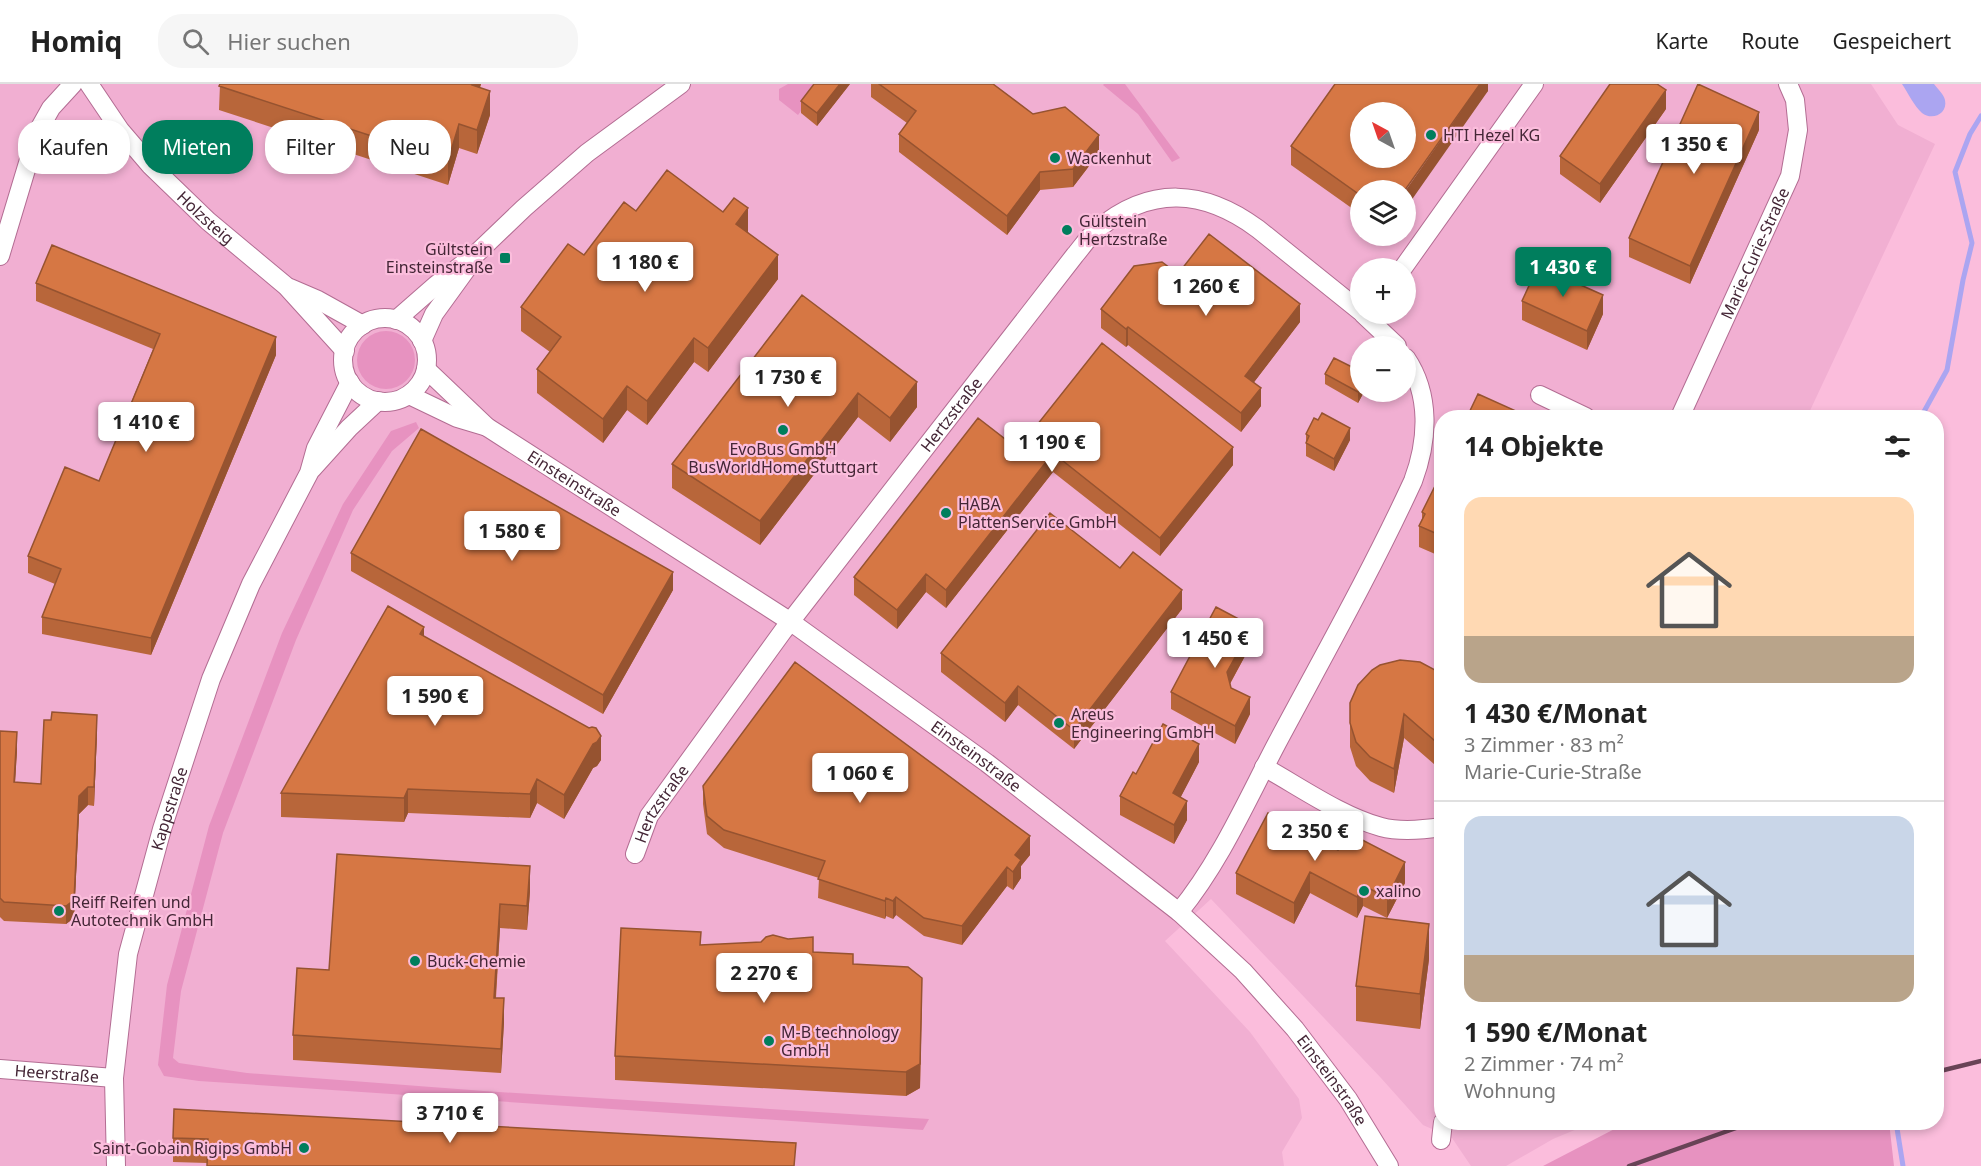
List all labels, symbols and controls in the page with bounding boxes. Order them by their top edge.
search box [158,14,578,68]
text: Homiq [30,22,122,60]
icon: search [179,25,212,58]
text: Hier suchen [227,26,351,56]
text: Karte [1655,27,1708,55]
text: Route [1741,27,1799,55]
text: Gespeichert [1832,27,1951,55]
north arrow [1350,102,1416,168]
map controls [1350,102,1416,402]
chip: Kaufen [18,120,130,174]
chip: Mieten [142,120,253,174]
chip: Filter [265,120,356,174]
chip: Neu [368,120,451,174]
place label: HTI Hezel KG [1443,124,1540,146]
pin: 1 350 € [1639,124,1749,175]
marker: HTI Hezel KG [1424,128,1438,142]
text: 1 350 € [1660,130,1728,157]
place label: Wackenhut [1067,147,1151,169]
marker: Wackenhut [1048,151,1062,165]
button: layers [1350,180,1416,246]
street label: Marie-Curie-Straße [1715,184,1794,323]
street label: Holzsteig [172,186,239,249]
place label: Gültstein Hertzstraße [1079,210,1168,250]
marker: Gültstein Hertzstraße [1060,223,1074,237]
place label: Gültstein Einsteinstraße [386,238,493,278]
pin: 1 180 € [590,242,700,293]
pin: 1 430 € [1508,247,1618,298]
text: 1 180 € [611,248,679,275]
marker: Gültstein Einsteinstraße [498,251,512,265]
text: 1 430 € [1529,253,1597,280]
button: + [1350,258,1416,324]
pin: 1 260 € [1151,266,1261,317]
text: 1 260 € [1172,272,1240,299]
button: − [1350,336,1416,402]
pin: 1 730 € [733,357,843,408]
text: 1 730 € [754,363,822,390]
street label: Hertzstraße [915,373,987,456]
pin: 1 410 € [91,402,201,453]
text: 1 410 € [112,408,180,435]
pin: 1 190 € [997,422,1107,473]
marker: EvoBus GmbH BusWorldHome Stuttgart [776,423,790,437]
text: 1 190 € [1018,428,1086,455]
text: 14 Objekte [1464,428,1604,464]
icon: filters [1881,430,1914,463]
place label: EvoBus GmbH BusWorldHome Stuttgart [688,438,878,478]
street label: Einsteinstraße [523,445,626,521]
place label: HABA PlattenService GmbH [958,493,1117,533]
marker: HABA PlattenService GmbH [939,506,953,520]
pin: 1 580 € [457,511,567,562]
text: 1 580 € [478,517,546,544]
icon: home [1635,536,1743,644]
pin: 1 450 € [1160,618,1270,669]
text: 1 450 € [1181,624,1249,651]
pin: 1 590 € [380,676,490,727]
text: 1 590 € [401,682,469,709]
text: 1 430 €/Monat [1464,695,1647,731]
place label: Areus Engineering GmbH [1071,703,1215,743]
street label: Einsteinstraße [927,715,1026,797]
marker: Areus Engineering GmbH [1052,716,1066,730]
text: 3 Zimmer · 83 m² [1464,731,1624,758]
pin: 1 060 € [805,753,915,804]
text: Marie-Curie-Straße [1464,758,1642,785]
text: 1 060 € [826,759,894,786]
street label: Hertzstraße [629,760,694,846]
street label: Kappstraße [146,764,193,853]
pin: 2 350 € [1260,811,1370,862]
text: 2 350 € [1281,817,1349,844]
icon: home [1635,855,1743,963]
place label: xalino [1376,880,1421,902]
marker: xalino [1357,884,1371,898]
place label: Reiff Reifen und Autotechnik GmbH [71,891,214,931]
marker: Reiff Reifen und Autotechnik GmbH [52,904,66,918]
place label: Buck-Chemie [427,950,526,972]
pin: 2 270 € [709,953,819,1004]
marker: Buck-Chemie [408,954,422,968]
text: 2 270 € [730,959,798,986]
text: 1 590 €/Monat [1464,1014,1647,1050]
place label: M-B technology GmbH [781,1021,900,1061]
street label: Einsteinstraße [1292,1030,1373,1130]
marker: M-B technology GmbH [762,1034,776,1048]
text: 2 Zimmer · 74 m² [1464,1050,1624,1077]
street label: Heerstraße [14,1059,100,1088]
text: Wohnung [1464,1077,1556,1104]
pin: 3 710 € [395,1093,505,1144]
text: 3 710 € [416,1099,484,1126]
place label: Saint-Gobain Rigips GmbH [93,1137,292,1159]
marker: Saint-Gobain Rigips GmbH [297,1141,311,1155]

